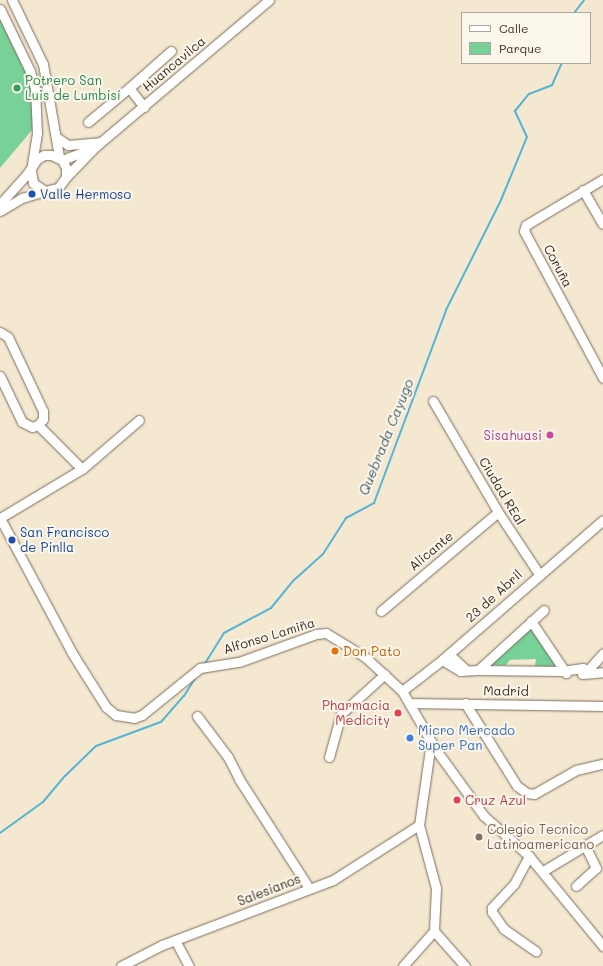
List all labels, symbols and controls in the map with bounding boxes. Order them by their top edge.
legend [461,12,591,64]
text: Calle [499,20,529,36]
street label: Huancavilca [139,33,209,95]
text: Parque [499,40,542,56]
place label: Potrero San Luis de Lumbisí [25,73,121,104]
marker: Potrero San Luis de Lumbisí [12,83,22,93]
place label: Valle Hermoso [40,186,131,202]
marker: Valle Hermoso [27,189,37,199]
street label: Coruña [540,242,576,290]
water label: Quebrada Cayugo [355,376,417,498]
place label: Sisahuasi [483,427,542,443]
marker: Sisahuasi [545,430,555,440]
street label: Ciudad REal [476,454,528,528]
place label: San Francisco de Pinlla [20,525,109,556]
street label: Alicante [406,528,456,574]
marker: San Francisco de Pinlla [7,535,17,545]
street label: 23 de Abril [463,567,525,625]
street label: Alfonso Lamiña [221,615,317,657]
place label: Don Pato [343,643,400,659]
marker: Don Pato [330,646,340,656]
street label: Madrid [483,683,529,699]
place label: Pharmacia Medicity [322,698,390,729]
marker: Pharmacia Medicity [393,708,403,718]
place label: Micro Mercado Super Pan [418,723,515,754]
marker: Micro Mercado Super Pan [405,733,415,743]
place label: Cruz Azul [465,792,526,808]
marker: Cruz Azul [452,795,462,805]
place label: Colegio Tecnico Latinoamericano [487,822,594,853]
marker: Colegio Tecnico Latinoamericano [474,832,484,842]
street label: Salesianos [235,871,303,909]

